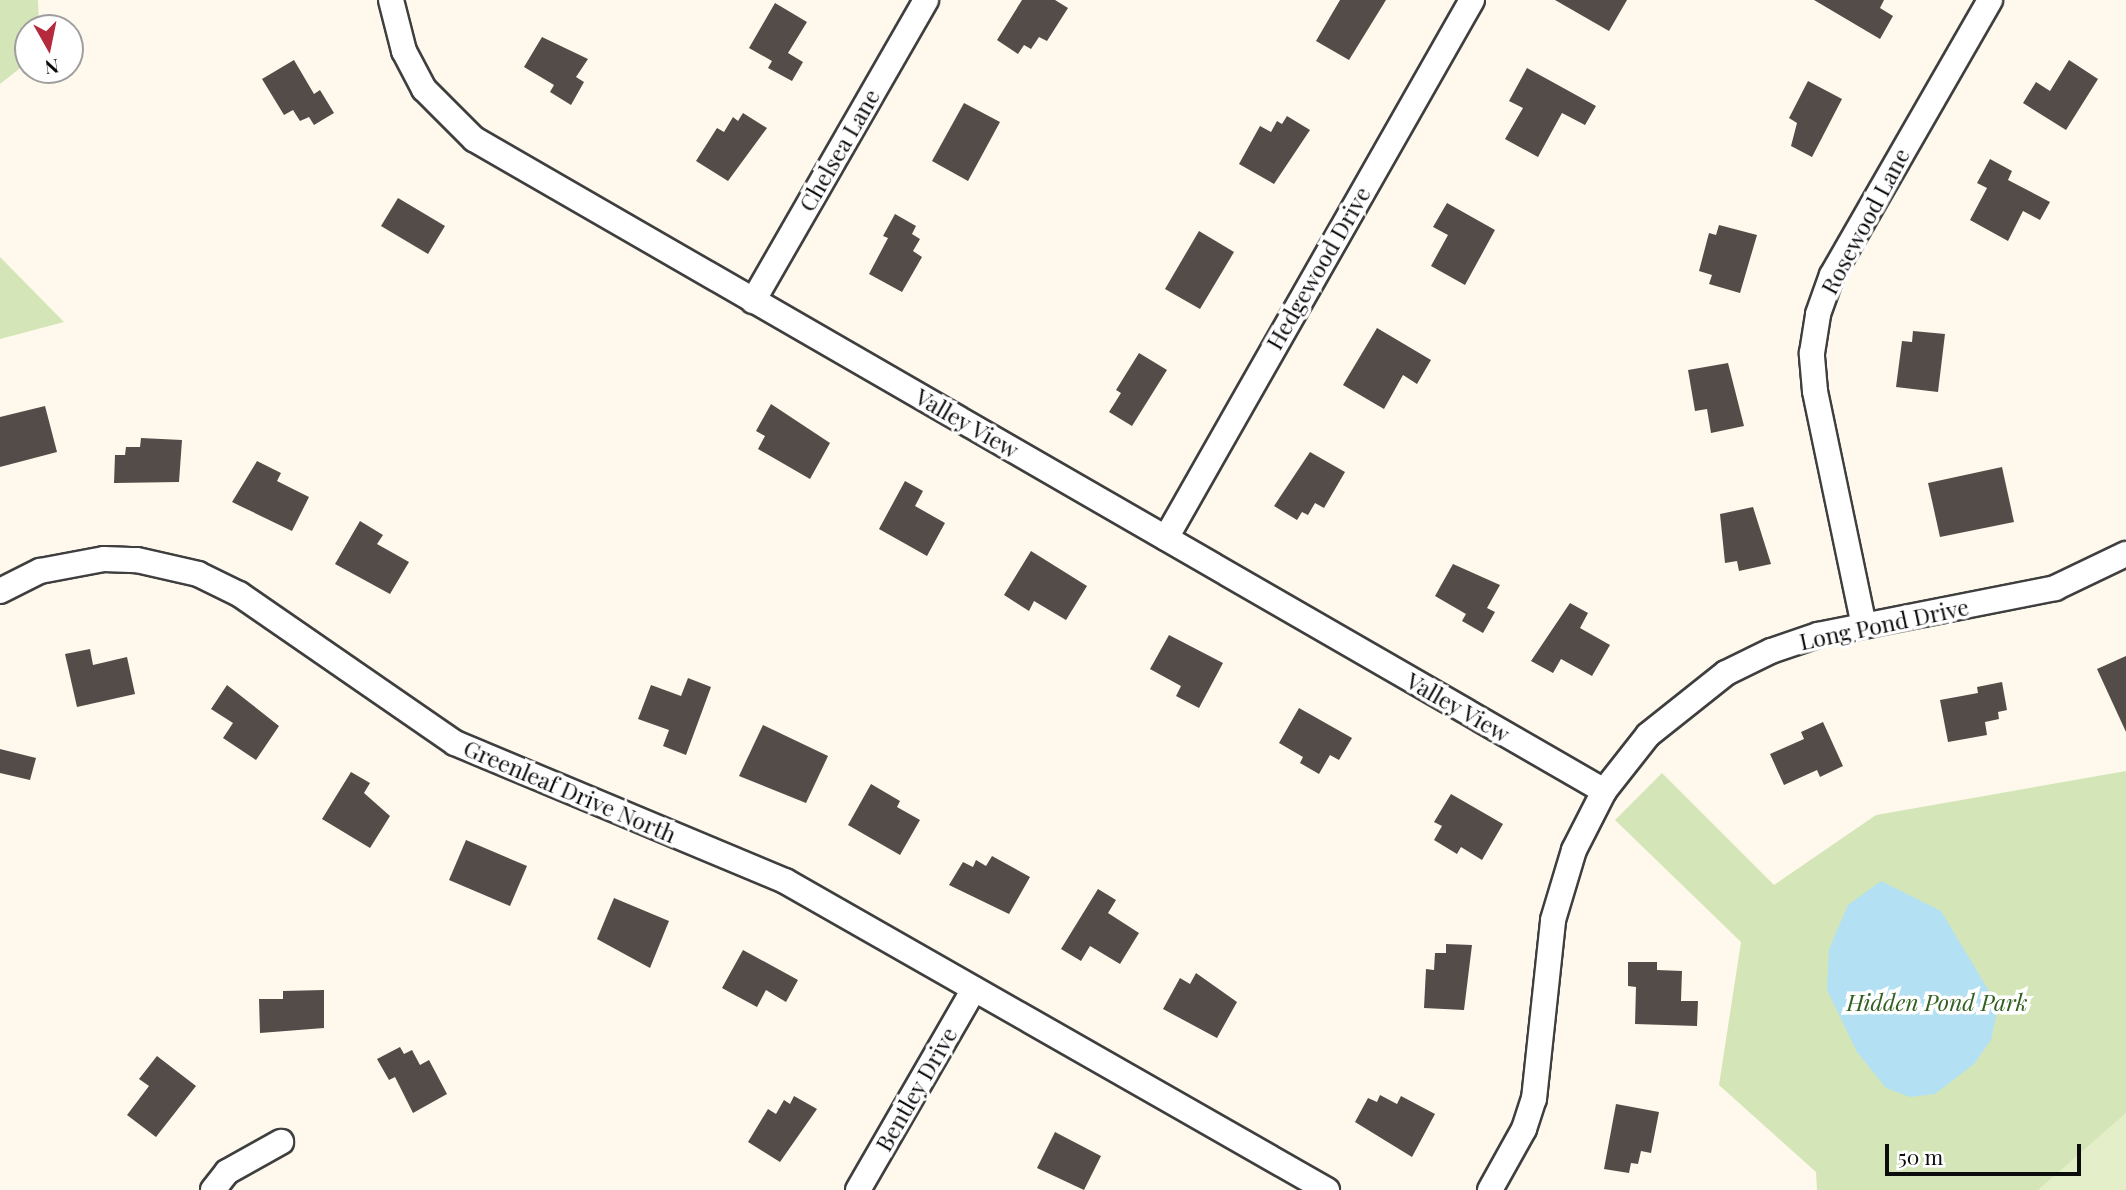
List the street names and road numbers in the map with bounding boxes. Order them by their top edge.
street label: Chelsea Lane [793,84,885,216]
street label: Rosewood Lane [1815,143,1915,299]
street label: Hedgewood Drive [1260,182,1376,354]
street label: Valley View [910,382,1024,464]
street label: Long Pond Drive [1797,593,1971,655]
street label: Valley View [1401,666,1515,748]
street label: Greenleaf Drive North [460,734,680,848]
street label: Bentley Drive [869,1022,963,1156]

